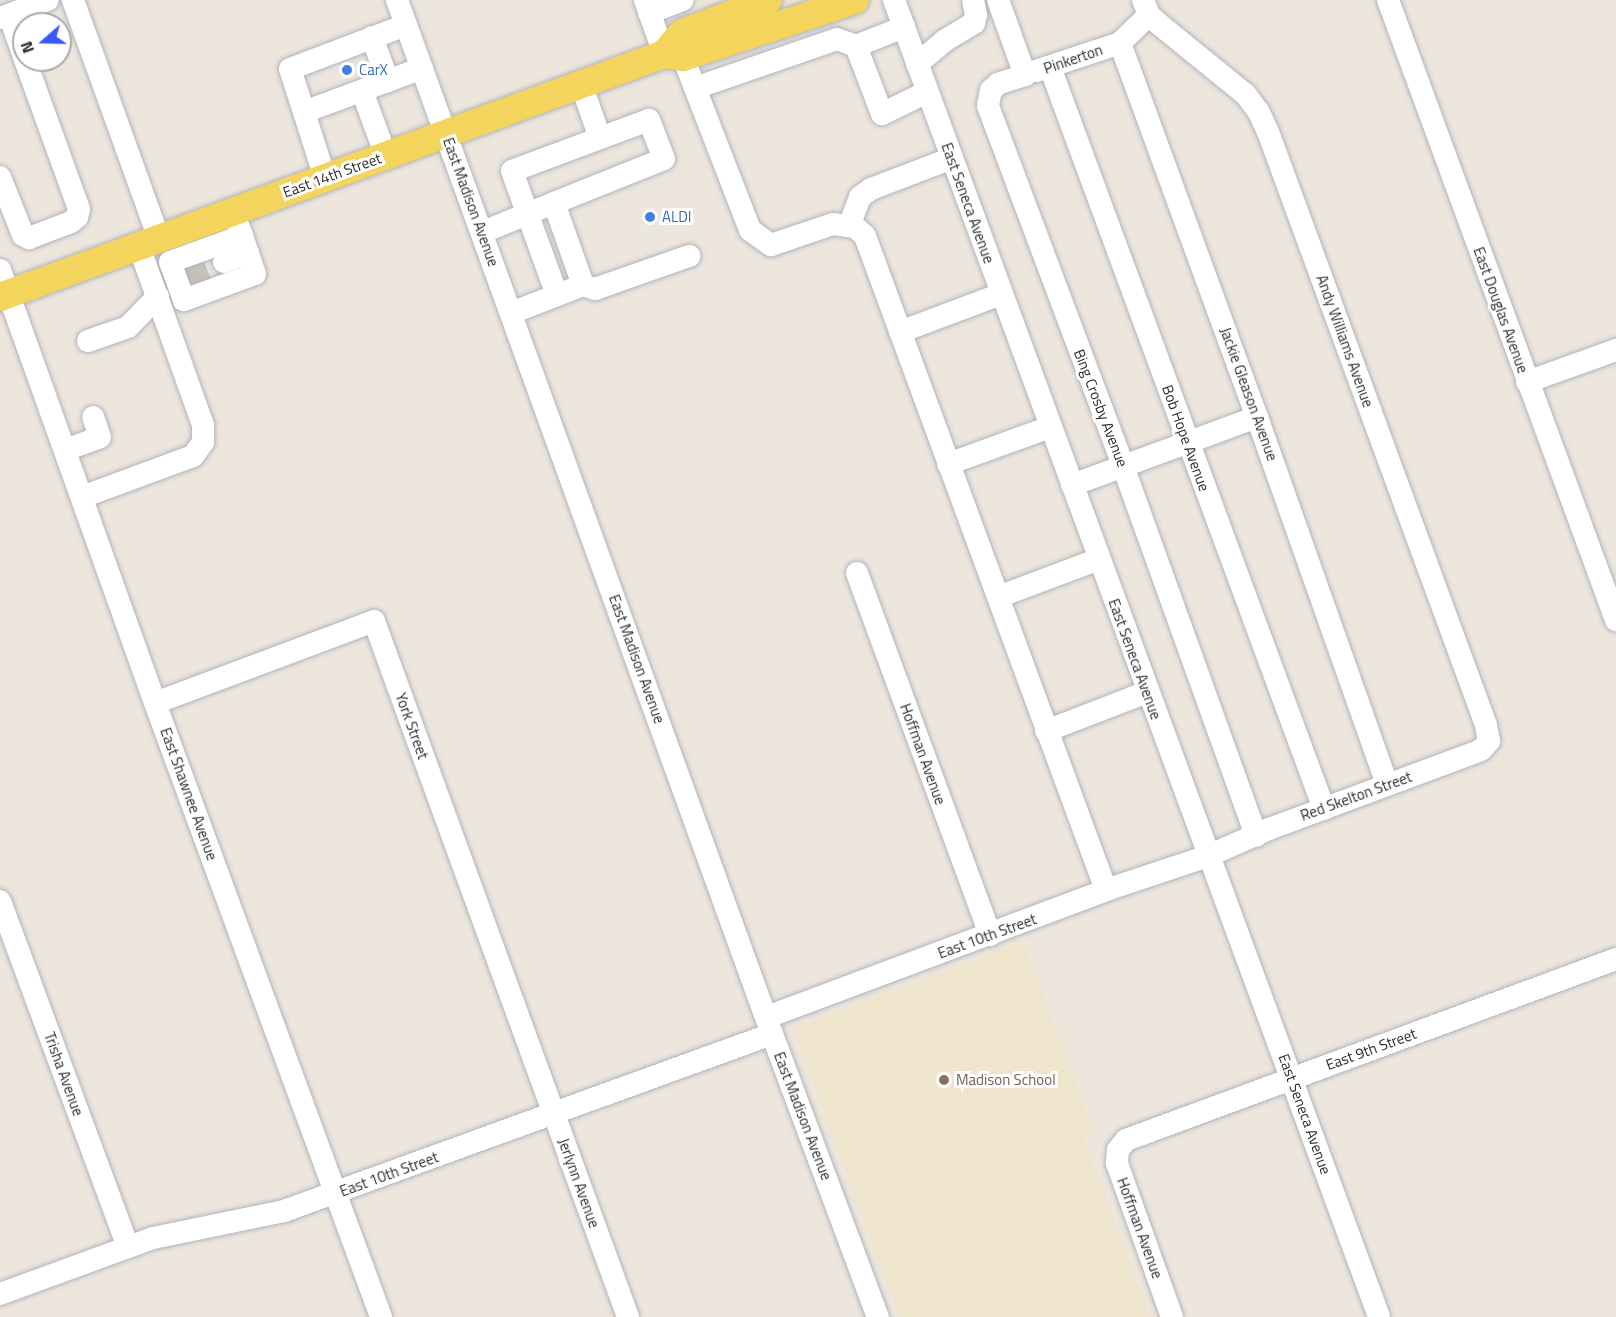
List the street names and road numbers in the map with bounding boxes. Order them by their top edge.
street label: Pinkerton [1041,41,1105,77]
street label: East Madison Avenue [439,135,503,269]
street label: East Seneca Avenue [938,140,998,266]
street label: East 14th Street [280,149,384,201]
street label: East Douglas Avenue [1470,245,1532,375]
street label: Andy Williams Avenue [1313,272,1377,410]
street label: Jackie Gleason Avenue [1216,325,1282,463]
street label: Bing Crosby Avenue [1070,346,1132,470]
street label: Bob Hope Avenue [1158,382,1214,494]
street label: East Madison Avenue [605,592,669,726]
street label: East Seneca Avenue [1105,596,1165,722]
street label: York Street [392,690,432,762]
street label: Hoffman Avenue [896,701,950,807]
street label: East Shawnee Avenue [157,725,221,863]
street label: Red Skelton Street [1298,767,1414,825]
street label: East 10th Street [935,910,1039,962]
street label: East 9th Street [1323,1024,1419,1074]
street label: Trisha Avenue [41,1030,87,1118]
street label: East Madison Avenue [770,1049,836,1183]
street label: East Seneca Avenue [1275,1051,1335,1177]
street label: Jerlynn Avenue [554,1136,604,1230]
street label: East 10th Street [337,1148,441,1200]
street label: Hoffman Avenue [1113,1175,1167,1281]

